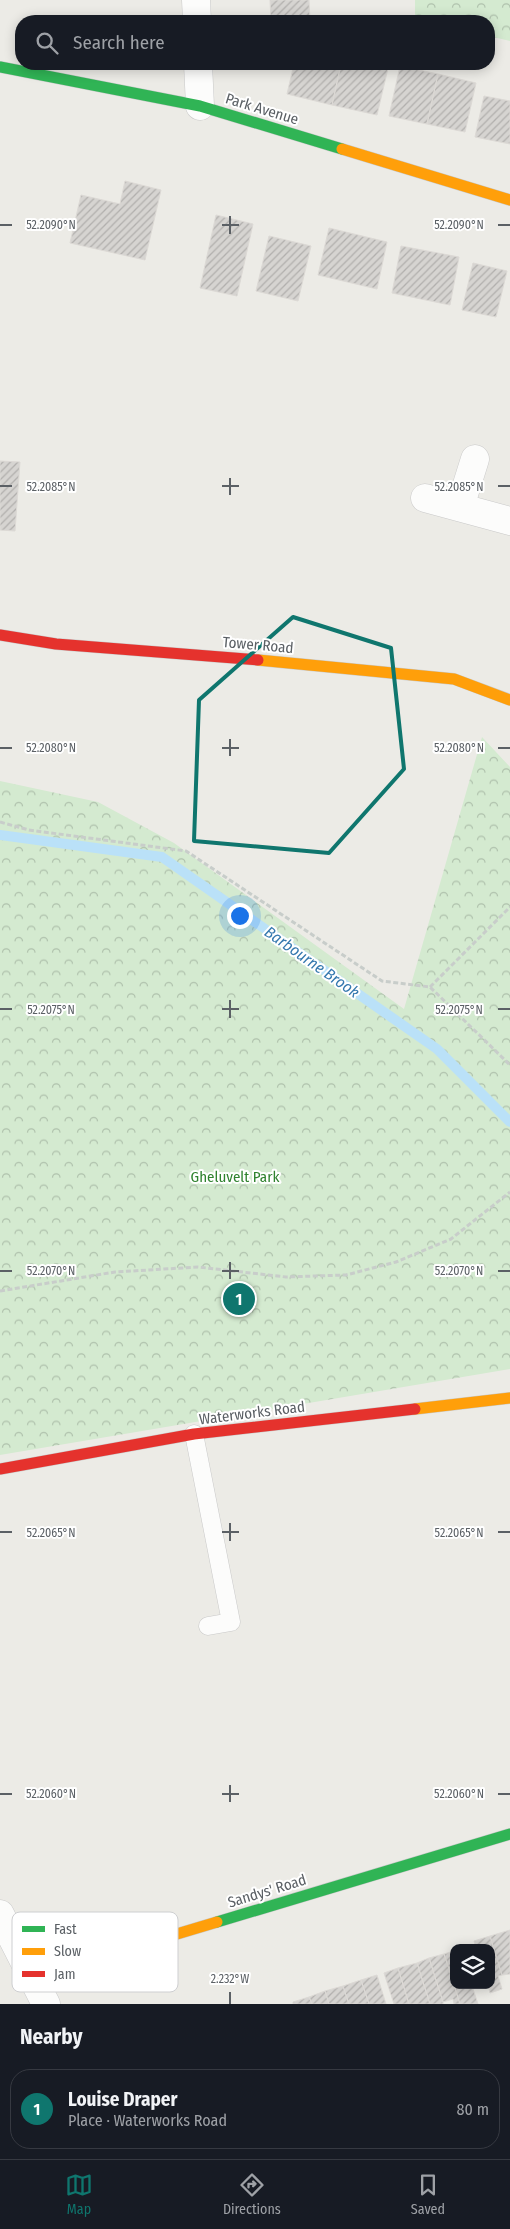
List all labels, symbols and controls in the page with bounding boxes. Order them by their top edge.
search box [15,15,495,70]
icon: search [33,29,61,57]
text: Search here [73,31,165,54]
street label: Park Avenue [223,89,301,129]
text: 52.2090°N [26,218,76,232]
text: 52.2090°N [434,218,484,232]
text: 52.2085°N [26,480,76,494]
text: 52.2085°N [434,480,484,494]
street label: Tower Road [222,633,294,657]
text: 52.2080°N [26,741,76,755]
text: 52.2080°N [434,741,484,755]
your location [227,903,253,929]
water label: Barbourne Brook [261,922,363,1002]
text: 52.2075°N [27,1003,75,1017]
text: 52.2075°N [435,1003,483,1017]
park label: Gheluvelt Park [191,1168,279,1186]
text: 52.2070°N [27,1264,75,1278]
text: 52.2070°N [435,1264,483,1278]
pin: 1 [223,1280,255,1318]
street label: Waterworks Road [198,1398,306,1428]
text: 52.2065°N [27,1526,75,1540]
text: 52.2065°N [435,1526,483,1540]
text: 52.2060°N [26,1787,76,1801]
text: 52.2060°N [434,1787,484,1801]
street label: Sandys' Road [226,1871,308,1911]
legend [12,1912,178,1992]
text: Fast [54,1921,77,1938]
text: Slow [54,1943,81,1960]
map controls [450,1944,495,1989]
button: layers [450,1944,495,1989]
text: Jam [54,1966,75,1983]
text: 2.232°W [211,1972,249,1986]
text: Nearby [20,2024,82,2050]
text: Louise Draper [68,2088,177,2111]
text: 1 [34,2100,40,2119]
text: 80 m [457,2100,489,2119]
text: Place · Waterworks Road [68,2111,227,2130]
tab: Map [65,2171,93,2218]
tab: Directions [223,2171,281,2218]
tab: Saved [411,2171,445,2218]

